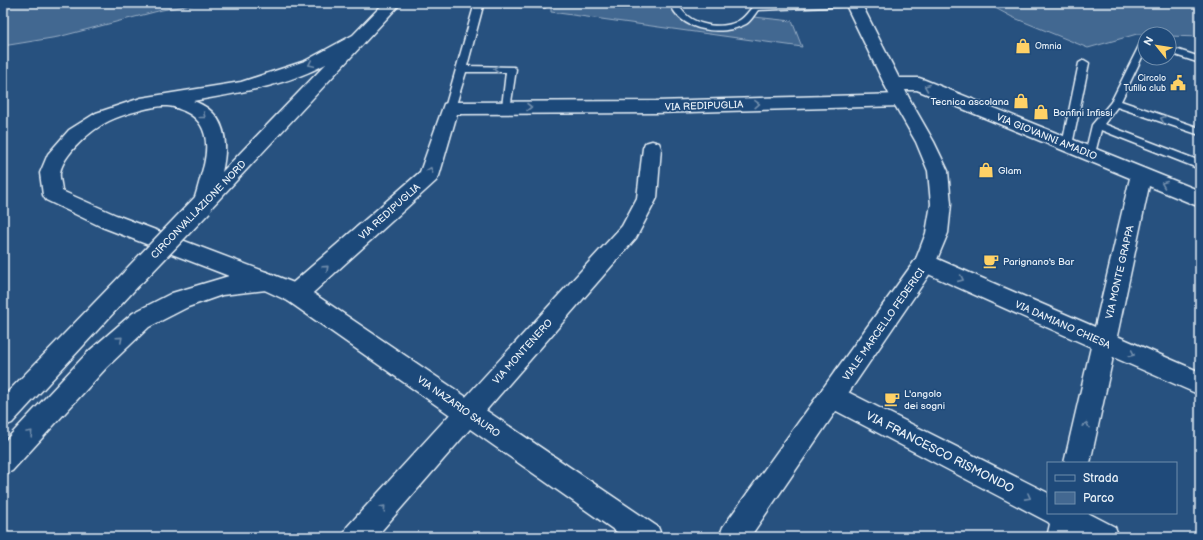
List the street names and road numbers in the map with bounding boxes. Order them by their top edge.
street label: VIA REDIPUGLIA [665,99,744,113]
street label: VIA GIOVANNI AMADIO [995,111,1099,163]
street label: CIRCONVALLAZIONE NORD [149,158,249,261]
street label: VIA REDIPUGLIA [357,181,423,242]
street label: VIA MONTE GRAPPA [1103,223,1137,320]
street label: VIALE MARCELLO FEDERICI [840,266,927,383]
street label: VIA DAMIANO CHIESA [1013,298,1113,352]
street label: VIA MONTENERO [490,316,555,387]
street label: VIA NAZARIO SAURO [415,374,502,440]
street label: VIA FRANCESCO RISMONDO [863,408,1016,496]

